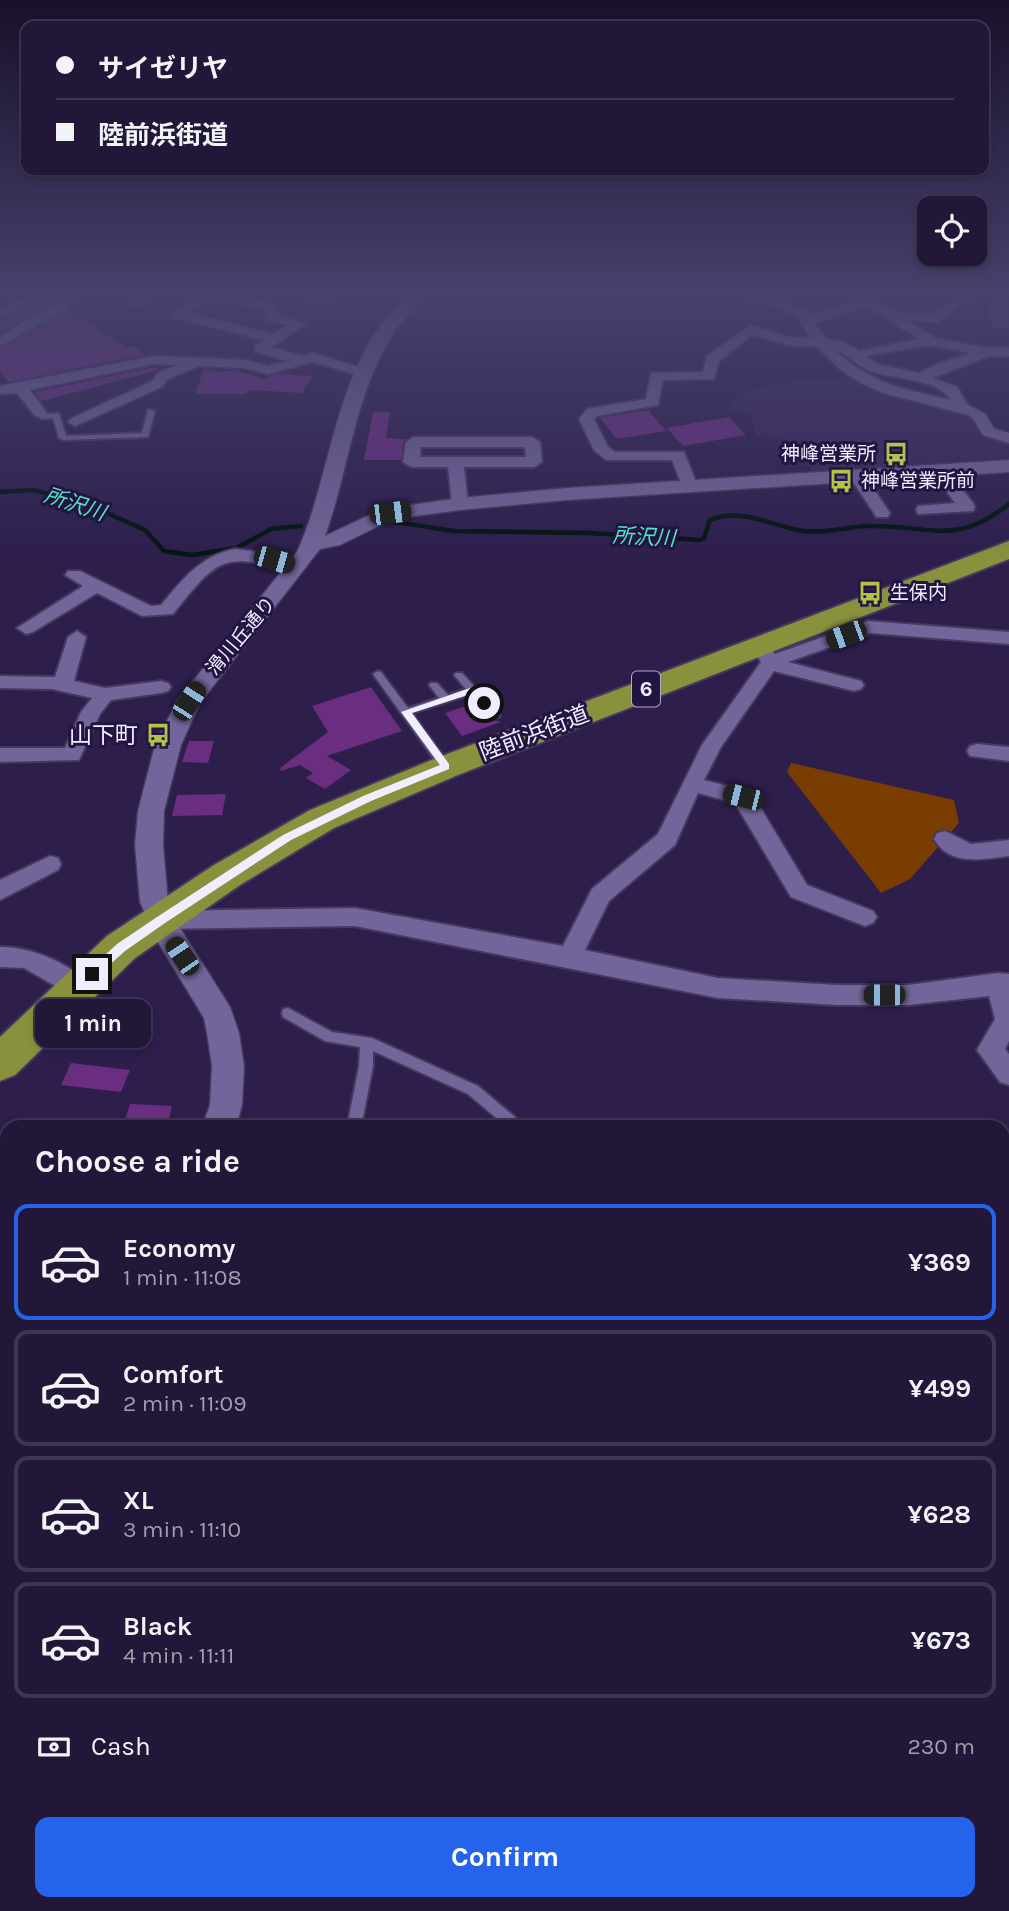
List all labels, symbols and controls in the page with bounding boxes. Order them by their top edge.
text: サイゼリヤ [98,53,228,84]
text: 陸前浜街道 [98,120,228,151]
map controls [917,196,987,266]
button: locate [917,196,987,266]
bus stop icon: 神峰営業所 [882,440,910,468]
place label: 神峰営業所 [781,443,876,465]
bus stop icon: 神峰営業所前 [827,467,855,495]
place label: 神峰営業所前 [861,470,975,492]
water label: 所沢川 [41,483,111,526]
car [368,500,413,526]
water label: 所沢川 [612,523,678,551]
car [251,544,298,576]
bus stop icon: 生保内 [856,579,884,607]
place label: 生保内 [890,582,947,604]
street label: 滑川丘通り [202,593,280,679]
car [823,618,870,652]
road number: 6 [632,672,660,706]
car [169,678,210,724]
route start [468,687,500,719]
street label: 陸前浜街道 [475,700,593,766]
bus stop icon: 山下町 [144,721,172,749]
place label: 山下町 [69,722,138,749]
car [721,782,766,812]
car [162,933,203,979]
route end [76,958,108,990]
car [864,985,906,1006]
callout: 1 min [34,998,150,1048]
text: 1 min [64,1010,122,1037]
text: Choose a ride [35,1143,240,1180]
icon: car [39,1231,102,1294]
text: Economy [123,1233,235,1264]
text: ¥369 [908,1247,971,1278]
text: 1 min · 11:08 [123,1264,242,1291]
icon: car [39,1357,102,1420]
text: Comfort [123,1359,224,1390]
text: ¥499 [909,1373,971,1404]
text: 2 min · 11:09 [123,1390,247,1417]
icon: car [39,1483,102,1546]
text: XL [123,1485,154,1516]
text: ¥628 [907,1499,971,1530]
text: 3 min · 11:10 [123,1516,241,1543]
icon: car [39,1609,102,1672]
text: Black [123,1611,192,1642]
text: ¥673 [911,1625,971,1656]
text: 4 min · 11:11 [123,1642,234,1669]
icon: cash [35,1728,73,1766]
text: Cash [91,1731,151,1762]
text: 230 m [907,1733,975,1760]
button: Confirm [35,1817,975,1897]

